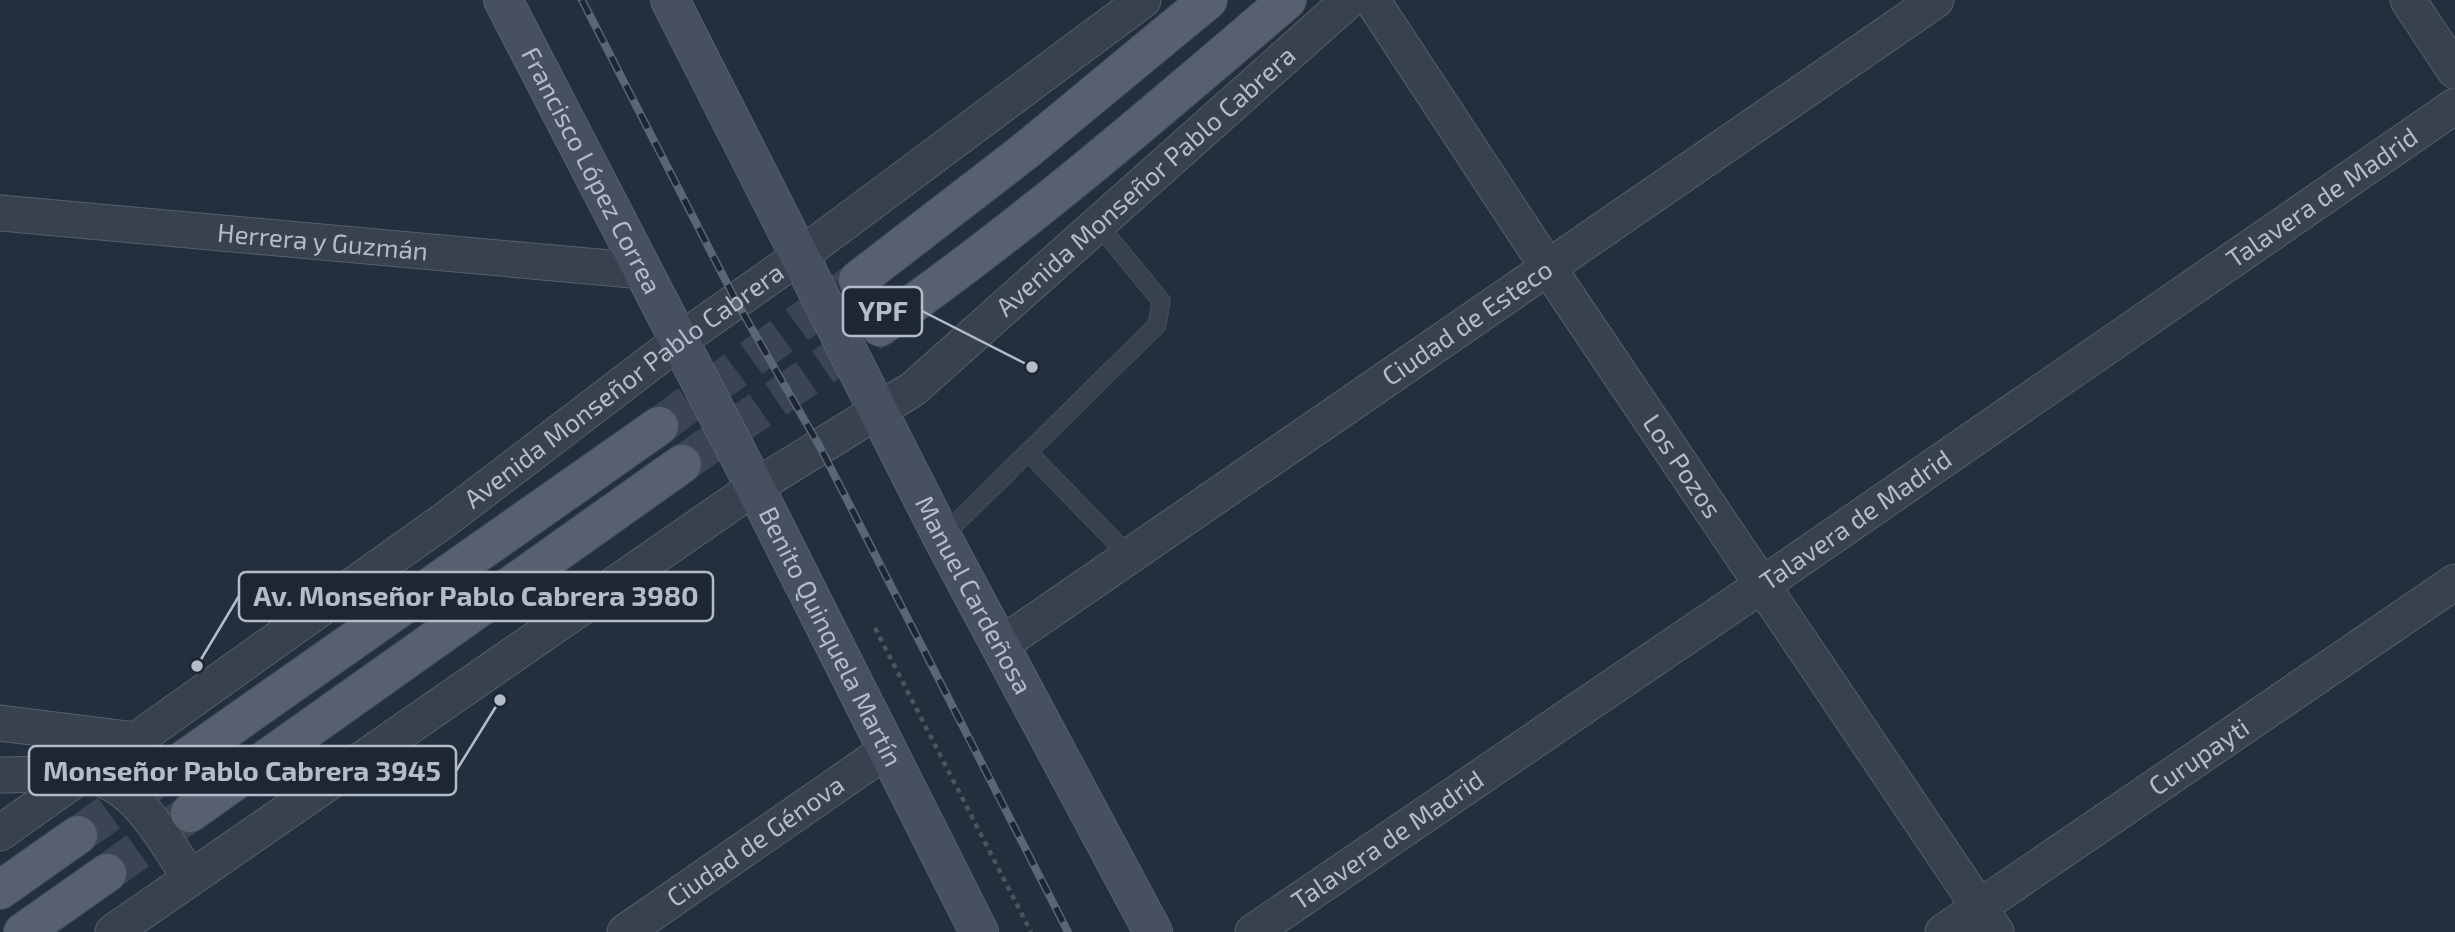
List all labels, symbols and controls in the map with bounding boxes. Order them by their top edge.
street label: Avenida Monseñor Pablo Cabrera [989,39,1301,322]
street label: Francisco López Correa [516,41,669,298]
street label: Talavera de Madrid [2220,120,2423,273]
street label: Herrera y Guzmán [216,216,429,266]
street label: Ciudad de Esteco [1376,252,1558,391]
street label: Avenida Monseñor Pablo Cabrera [457,255,789,514]
callout: YPF [843,287,922,336]
text: YPF [858,293,908,327]
street label: Los Pozos [1637,408,1729,523]
street label: Talavera de Madrid [1753,442,1956,596]
street label: Manuel Cardeñosa [910,490,1040,699]
street label: Benito Quinquela Martín [753,501,910,771]
callout: Av. Monseñor Pablo Cabrera 3980 [239,572,713,621]
text: Av. Monseñor Pablo Cabrera 3980 [253,578,699,612]
street label: Curupayti [2142,711,2254,801]
callout: Monseñor Pablo Cabrera 3945 [29,746,456,795]
text: Monseñor Pablo Cabrera 3945 [43,753,441,787]
street label: Talavera de Madrid [1285,763,1489,915]
street label: Ciudad de Génova [660,768,849,912]

